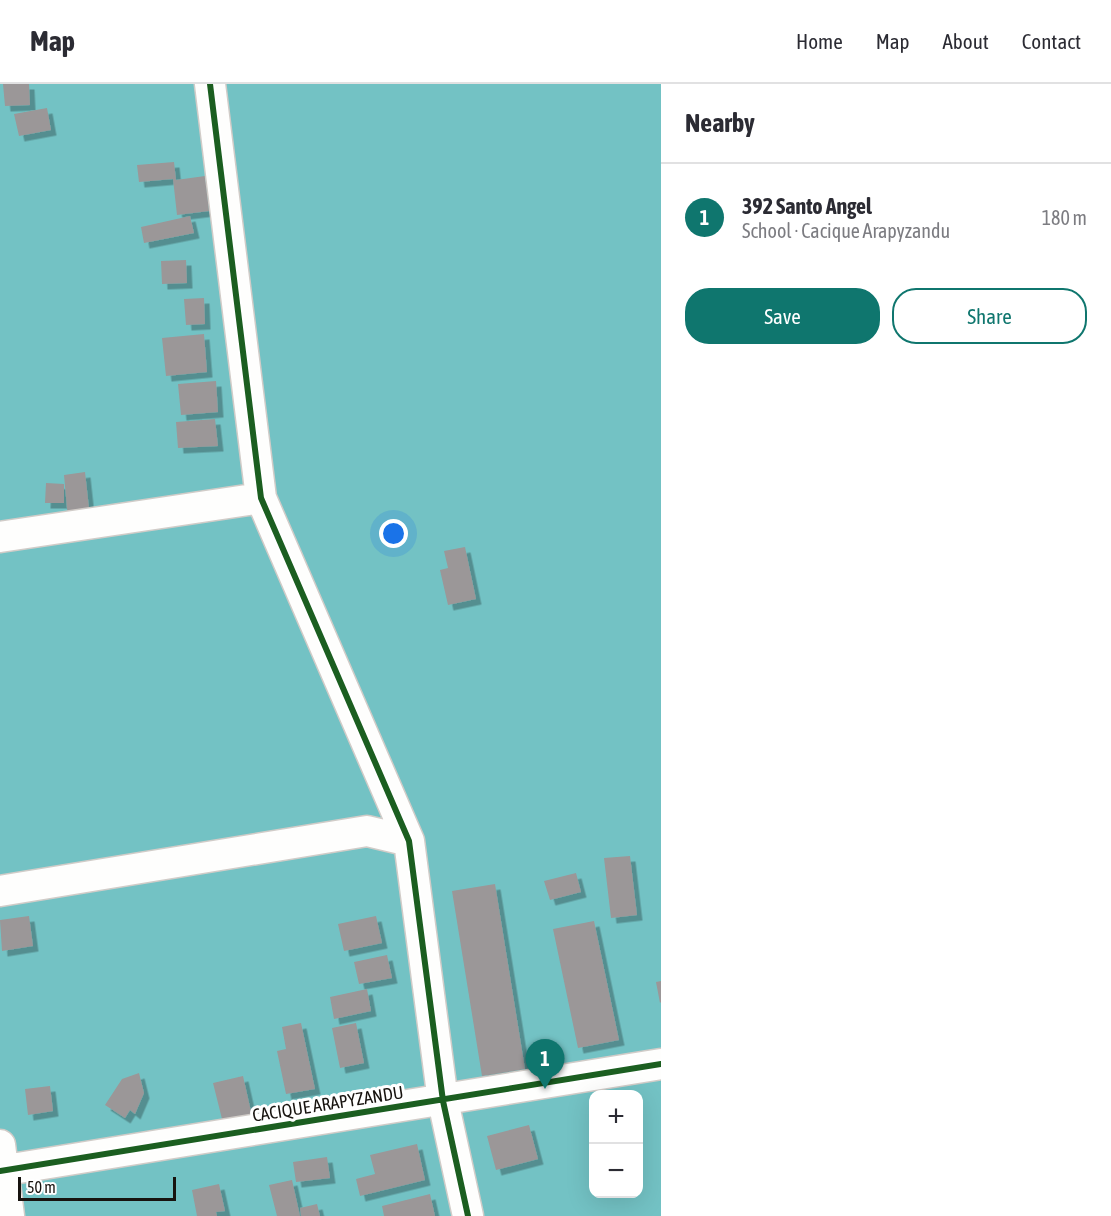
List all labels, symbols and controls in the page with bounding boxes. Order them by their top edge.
text: Map [30,25,75,57]
text: Home [796,29,843,53]
text: Map [876,29,910,53]
text: About [943,29,989,53]
text: Contact [1022,29,1081,53]
text: Nearby [685,108,755,138]
text: 392 Santo Angel [742,193,872,219]
text: 1 [700,206,709,229]
text: 180 m [1042,206,1087,229]
text: School · Cacique Arapyzandu [742,219,950,242]
button: Save [685,288,880,344]
button: Share [892,288,1087,344]
your location [379,519,408,548]
pin: 1 [526,1040,564,1089]
street label: CACIQUE ARAPYZANDU [251,1081,405,1126]
map controls [589,1090,643,1198]
button: + [589,1090,643,1144]
button: − [589,1144,643,1198]
scale bar [18,1174,176,1202]
text: 50 m [27,1178,56,1196]

